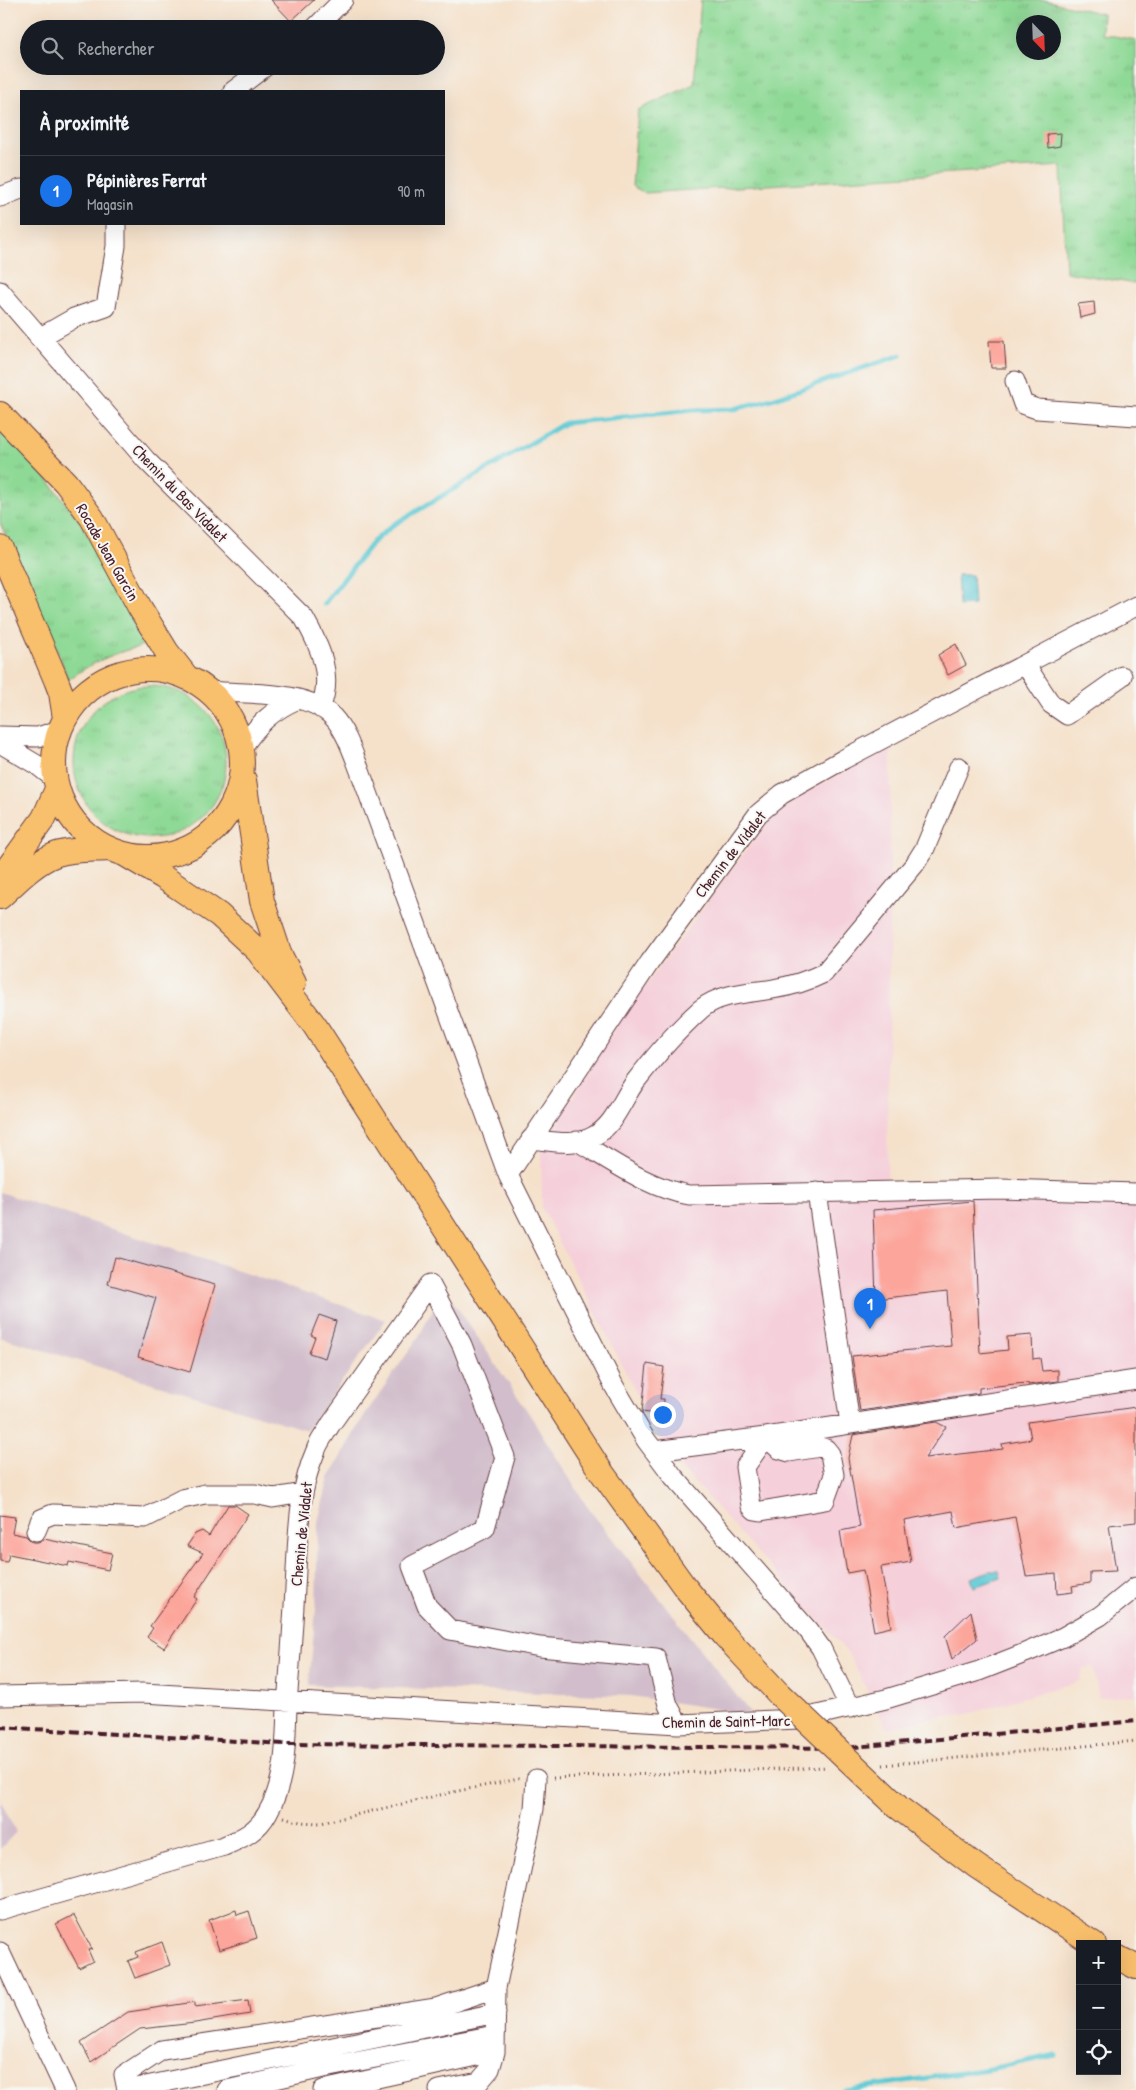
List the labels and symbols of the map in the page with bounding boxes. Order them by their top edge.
north arrow [1016,15,1061,60]
street label: Chemin du Bas Vidalet [127,439,233,547]
street label: Rocade Jean Garcin [71,499,145,605]
street label: Chemin de Vidalet [689,806,771,902]
pin: 1 [854,1288,886,1329]
your location [650,1402,676,1428]
street label: Chemin de Vidalet [285,1480,317,1587]
street label: Chemin de Saint-Marc [662,1709,791,1733]

